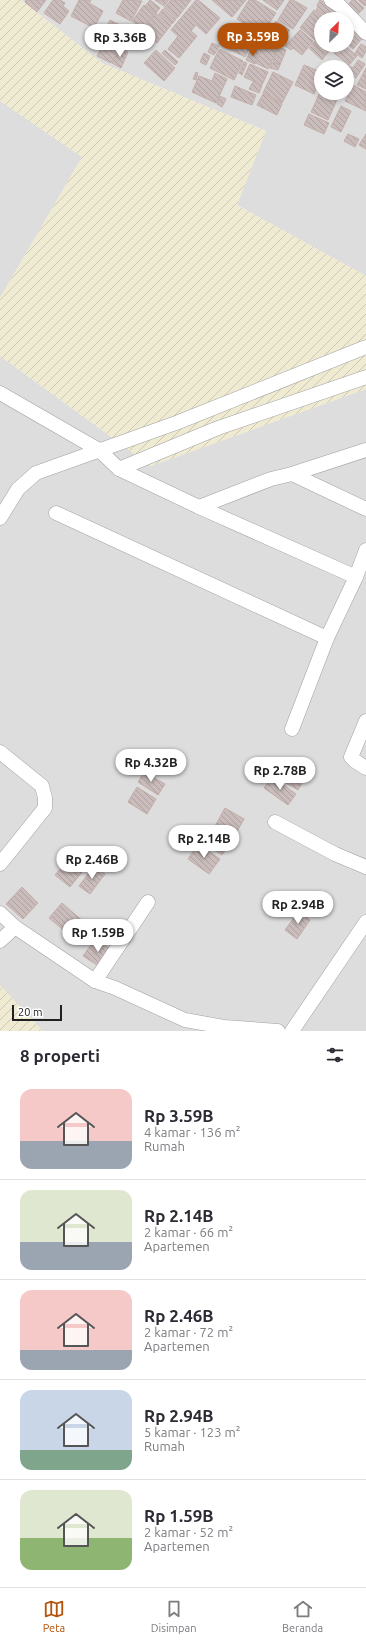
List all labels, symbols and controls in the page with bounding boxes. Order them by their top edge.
north arrow [314,12,354,52]
map controls [314,12,354,100]
pin: Rp 3.59B [212,23,294,57]
pin: Rp 3.36B [79,24,161,58]
text: Rp 3.59B [226,29,280,43]
text: Rp 3.36B [93,30,147,44]
button: layers [314,60,354,100]
pin: Rp 4.32B [110,749,192,783]
text: Rp 4.32B [124,755,178,769]
pin: Rp 2.78B [239,757,321,791]
text: Rp 2.78B [253,763,307,777]
pin: Rp 2.14B [163,825,245,859]
text: Rp 2.14B [177,831,231,845]
pin: Rp 2.46B [51,846,133,880]
text: Rp 2.46B [65,852,119,866]
pin: Rp 2.94B [257,891,339,925]
text: Rp 2.94B [271,897,325,911]
pin: Rp 1.59B [57,919,139,953]
text: Rp 1.59B [71,925,125,939]
scale bar [12,1003,62,1022]
text: 20 m [18,1006,42,1018]
icon: filters [324,1044,346,1066]
text: 8 properti [20,1046,100,1065]
icon: home [52,1105,100,1153]
text: Rp 3.59B [144,1106,214,1125]
text: 4 kamar · 136 m² [144,1125,240,1139]
text: Rumah [144,1139,185,1153]
icon: home [52,1206,100,1254]
text: Rp 2.14B [144,1206,214,1225]
text: 2 kamar · 66 m² [144,1225,233,1239]
text: Apartemen [144,1239,210,1253]
icon: home [52,1306,100,1354]
text: Rp 2.46B [144,1306,214,1325]
text: 2 kamar · 72 m² [144,1325,233,1339]
text: Apartemen [144,1339,210,1353]
icon: home [52,1406,100,1454]
text: Rp 2.94B [144,1406,214,1425]
text: 5 kamar · 123 m² [144,1425,240,1439]
text: Rumah [144,1439,185,1453]
icon: home [52,1506,100,1554]
text: Rp 1.59B [144,1506,214,1525]
text: 2 kamar · 52 m² [144,1525,233,1539]
text: Apartemen [144,1539,210,1553]
tab: Peta [43,1598,65,1634]
tab: Disimpan [151,1598,196,1634]
tab: Beranda [282,1598,323,1634]

